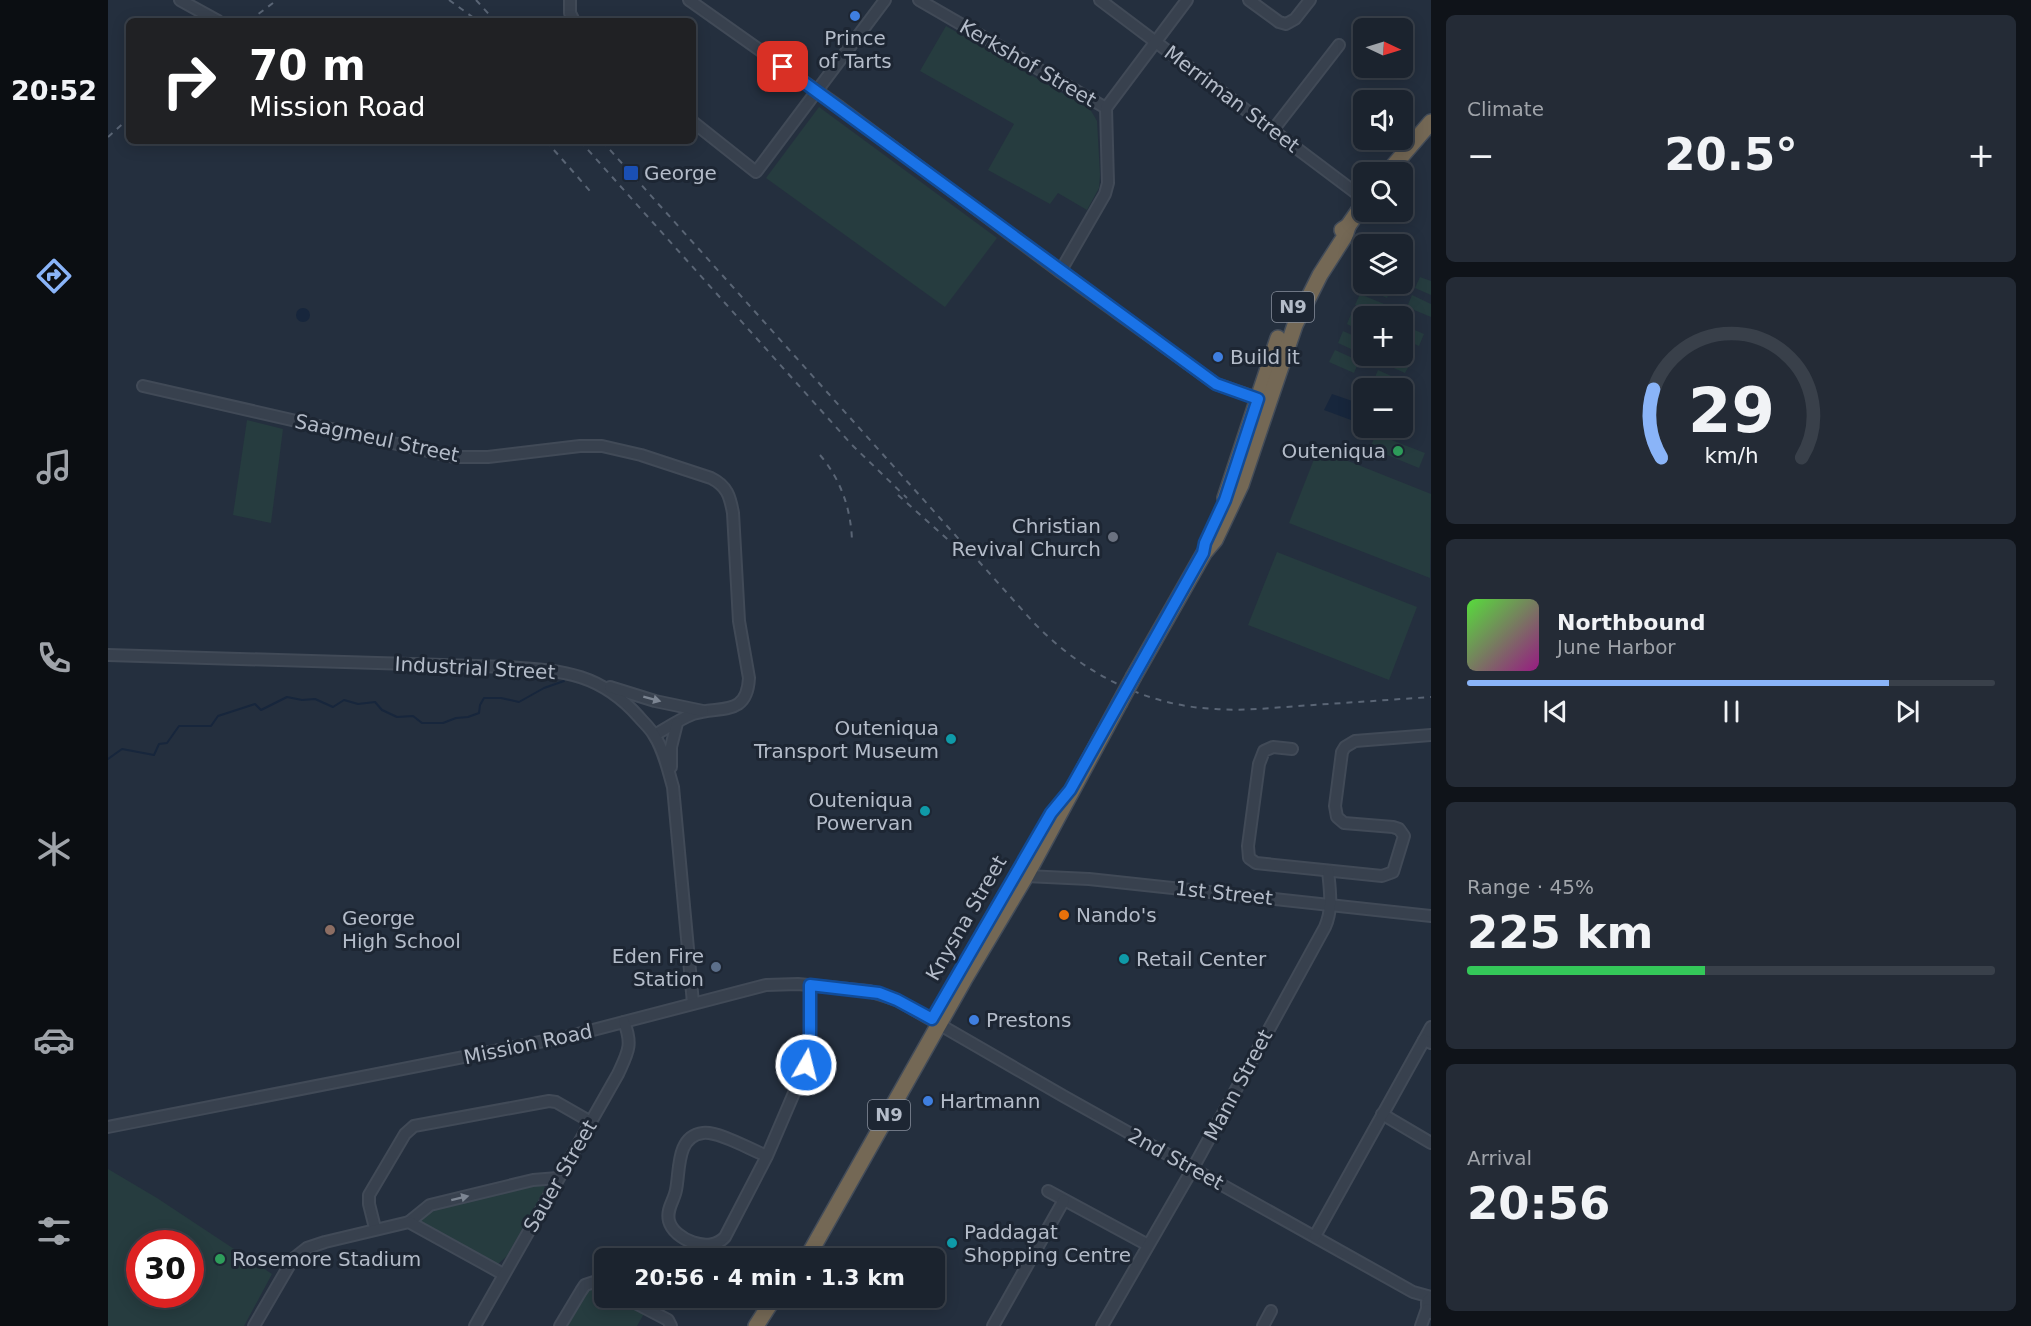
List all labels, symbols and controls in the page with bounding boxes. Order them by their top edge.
marker: Prince of Tarts [848,9,862,23]
street label: Kerkshof Street [955,14,1101,112]
north arrow [1353,18,1413,78]
map controls [1353,18,1413,438]
place label: Prince of Tarts [818,26,892,73]
street label: Merriman Street [1160,40,1304,158]
text: 70 m [249,41,366,90]
pin [757,41,808,92]
icon: right [150,42,228,120]
icon: arrive [766,50,799,83]
text: 20:52 [11,75,97,106]
button: sound [1353,90,1413,150]
text: Mission Road [249,91,425,122]
text: Climate [1467,97,1544,121]
text: 20.5° [1664,128,1798,181]
text: − [1467,136,1495,175]
text: + [1967,136,1995,175]
place label: George [644,161,717,185]
button: search [1353,162,1413,222]
marker: George [622,164,640,182]
button: layers [1353,234,1413,294]
icon: directions [33,255,75,297]
road number: N9 [1272,292,1314,322]
button: + [1353,306,1413,366]
place label: Build it [1230,345,1300,369]
marker: Build it [1211,350,1225,364]
text: 29 [1688,374,1774,447]
button: − [1353,378,1413,438]
street label: Saagmeul Street [293,409,461,467]
place label: Outeniqua [1282,439,1386,463]
text: km/h [1704,443,1758,468]
marker: Outeniqua [1391,444,1405,458]
icon: music [33,446,75,488]
place label: Christian Revival Church [952,514,1101,561]
marker: Christian Revival Church [1106,530,1120,544]
text: Northbound [1557,610,1706,635]
text: June Harbor [1557,635,1676,659]
icon: phone [33,637,75,679]
street label: Industrial Street [394,652,556,684]
one-way arrow [643,695,661,705]
icon: previous [1539,695,1572,728]
icon: pause [1715,695,1748,728]
icon: next [1891,695,1924,728]
place label: Outeniqua Transport Museum [753,716,939,763]
marker: Outeniqua Transport Museum [944,732,958,746]
place label: Outeniqua Powervan [809,788,913,835]
marker: Outeniqua Powervan [918,804,932,818]
icon: climate [33,828,75,870]
street label: Knysna Street [921,851,1011,985]
text: Range · 45% [1467,875,1594,899]
street label: 1st Street [1174,876,1274,910]
place label: Nando's [1076,903,1157,927]
place label: George High School [342,906,461,953]
text: 225 km [1467,906,1653,959]
marker: Nando's [1057,908,1071,922]
marker: George High School [323,923,337,937]
place label: Eden Fire Station [612,944,704,991]
place label: Retail Center [1136,947,1267,971]
marker: Retail Center [1117,952,1131,966]
marker: Eden Fire Station [709,960,723,974]
place label: Prestons [986,1008,1071,1032]
marker: Prestons [967,1013,981,1027]
icon: car [33,1019,75,1061]
street label: Mission Road [462,1019,594,1069]
street label: Mann Street [1199,1025,1277,1144]
position arrow [774,1033,838,1097]
place label: Hartmann [940,1089,1040,1113]
marker: Hartmann [921,1094,935,1108]
road number: N9 [868,1100,910,1130]
street label: Sauer Street [518,1116,602,1236]
street label: 2nd Street [1124,1123,1228,1195]
text: Arrival [1467,1146,1532,1170]
text: 20:56 [1467,1177,1610,1230]
one-way arrow [451,1192,470,1202]
icon: filters [33,1210,75,1252]
place label: Paddagat Shopping Centre [964,1220,1131,1267]
speed limit sign: 30 [126,1230,204,1308]
marker: Paddagat Shopping Centre [945,1236,959,1250]
place label: Rosemore Stadium [232,1247,421,1271]
marker: Rosemore Stadium [213,1252,227,1266]
text: 20:56 · 4 min · 1.3 km [634,1265,905,1290]

